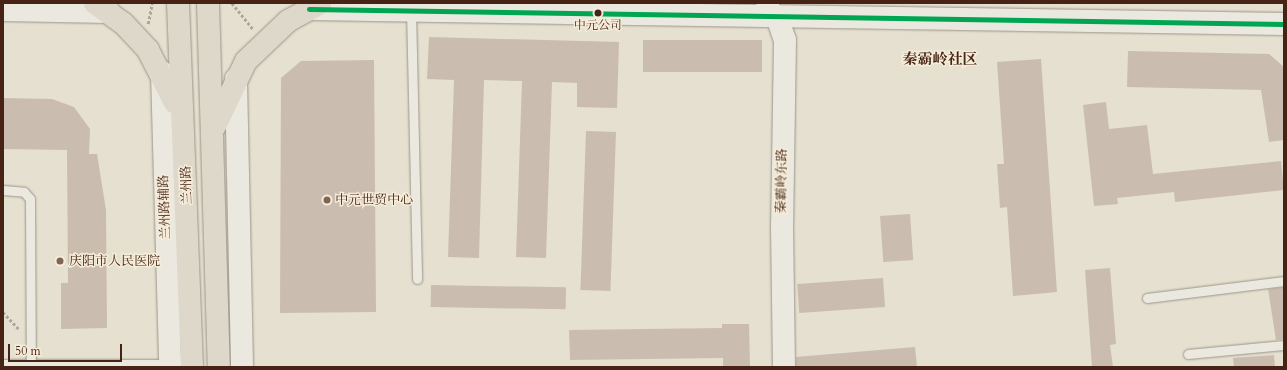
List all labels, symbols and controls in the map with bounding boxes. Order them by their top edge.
marker: 中元公司 [593,8,603,18]
place label: 中元公司 [574,19,622,33]
district label: 秦霸岭社区 [903,51,977,69]
street label: 秦霸岭东路 [774,148,790,214]
street label: 兰州路 [179,165,195,205]
street label: 兰州路辅路 [156,174,174,240]
place label: 中元世贸中心 [335,192,413,208]
marker: 中元世贸中心 [322,195,332,205]
place label: 庆阳市人民医院 [69,253,160,269]
marker: 庆阳市人民医院 [54,255,66,267]
scale bar [10,336,124,362]
text: 50 m [15,343,41,359]

